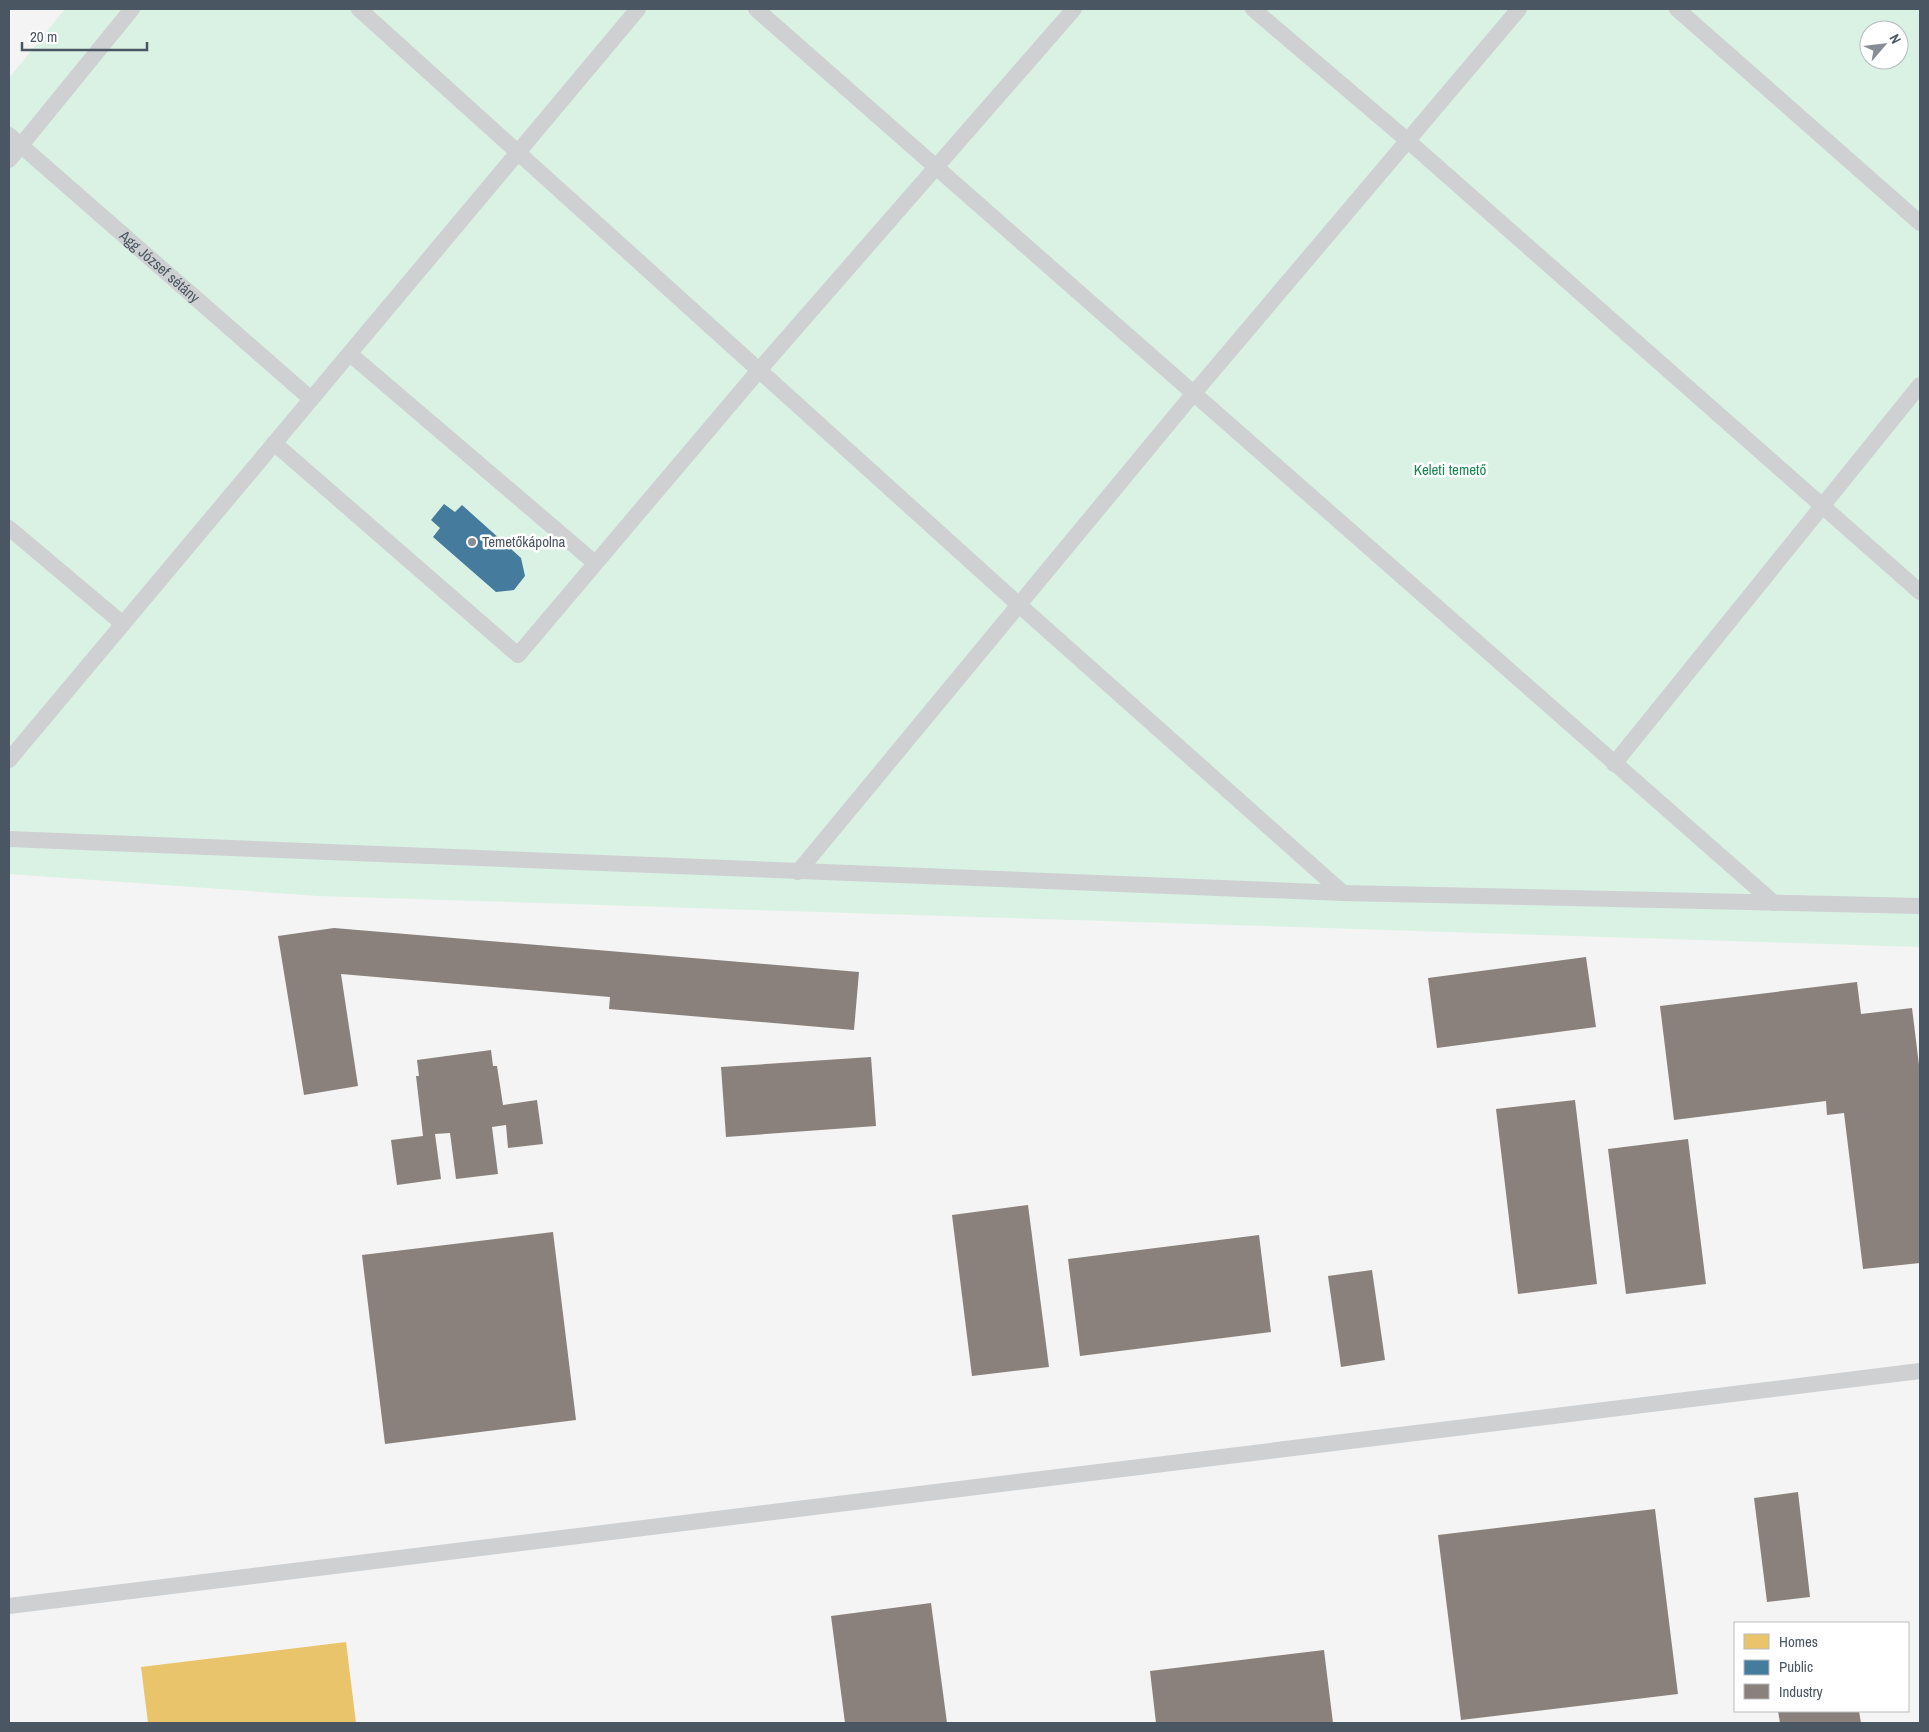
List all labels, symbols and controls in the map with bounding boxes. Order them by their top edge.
scale bar [22,20,148,52]
north arrow [1859,20,1909,70]
text: 20 m [30,26,57,47]
text: N [1886,31,1905,47]
street label: Agg József sétány [114,225,205,308]
park label: Keleti temető [1414,459,1486,480]
place label: Temetőkápolna [482,531,566,552]
marker: Temetőkápolna [466,536,478,548]
legend [1734,1622,1909,1712]
text: Homes [1779,1631,1818,1652]
text: Public [1779,1656,1813,1677]
text: Industry [1779,1681,1824,1702]

